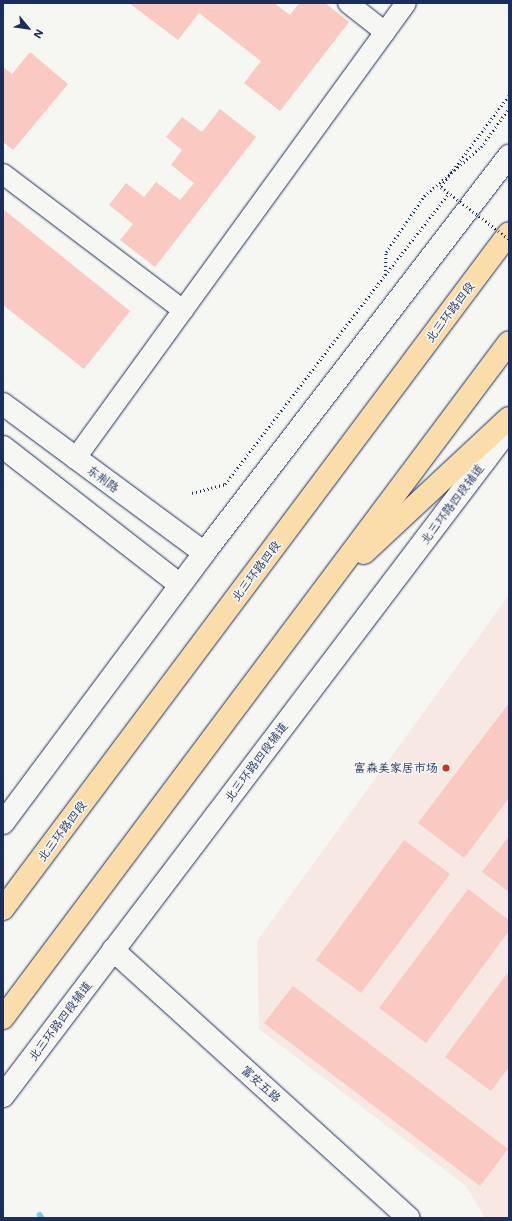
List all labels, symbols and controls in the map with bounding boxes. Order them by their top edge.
north arrow [8,8,48,48]
text: N [30,27,48,41]
street label: 北三环路四段 [423,279,477,345]
street label: 北三环路四段辅道 [417,461,487,547]
street label: 东荆路 [84,463,122,495]
street label: 北三环路四段 [229,538,283,604]
street label: 北三环路四段辅道 [221,719,291,805]
place label: 富森美家居市场 [354,761,438,775]
marker: 富森美家居市场 [441,763,451,773]
street label: 北三环路四段 [35,798,89,864]
street label: 北三环路四段辅道 [25,978,95,1064]
street label: 富安五路 [238,1063,284,1105]

